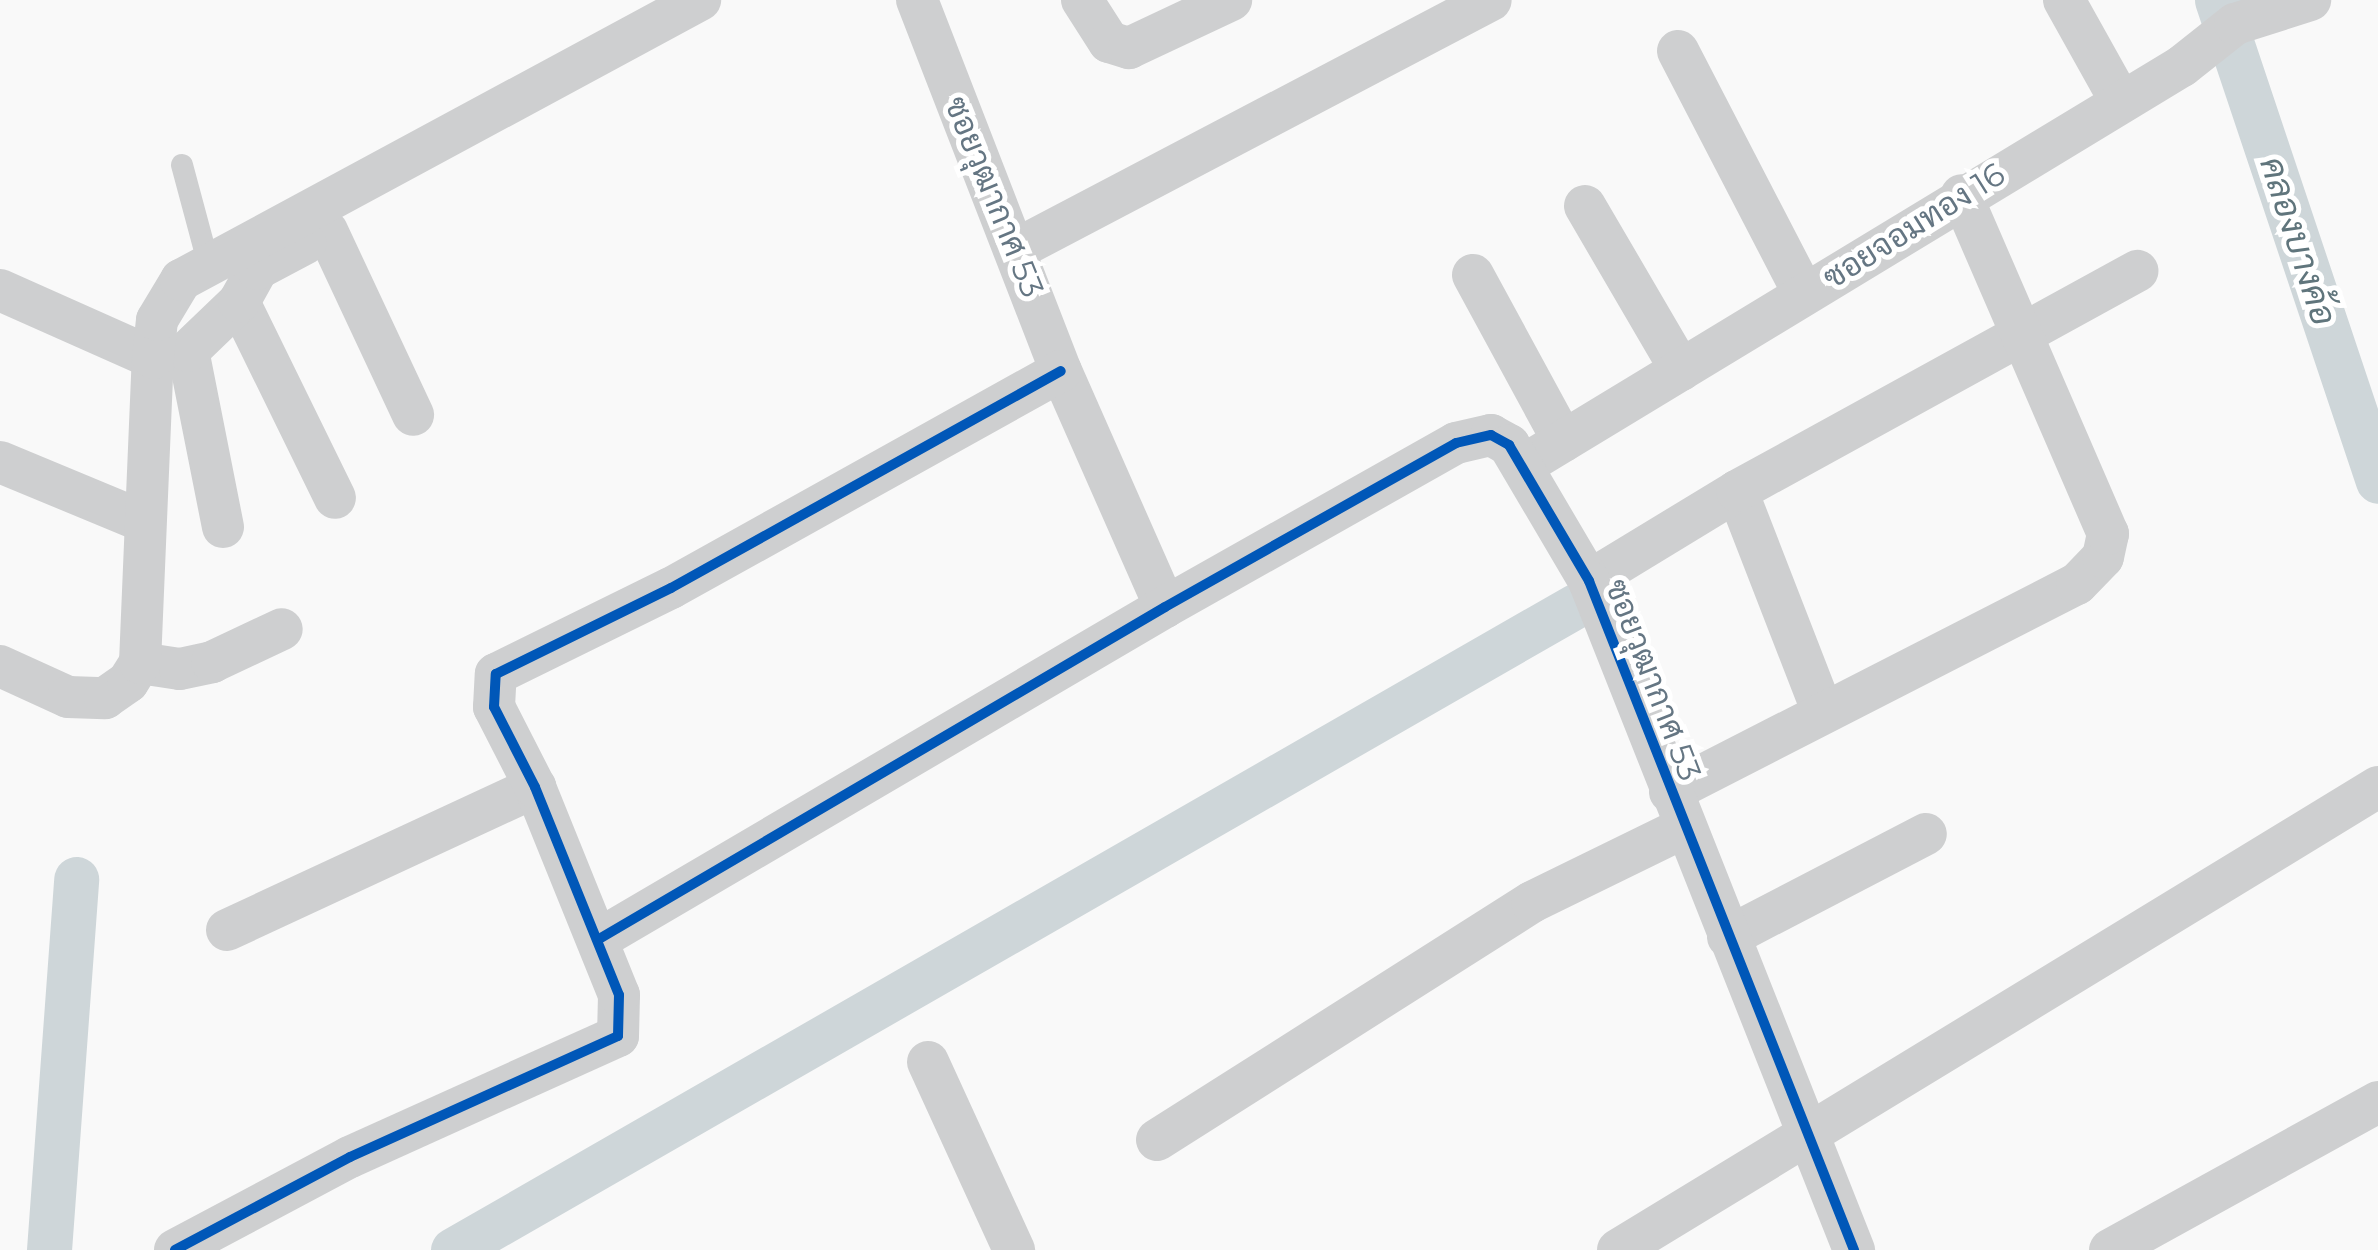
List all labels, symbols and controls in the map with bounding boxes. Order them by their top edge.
street label: ซอยวุฒากาศ 53 [936,91,1052,303]
water label: คลองบางค้อ [2251,151,2345,331]
street label: ซอยจอมทอง 16 [1816,155,2012,297]
street label: ซอยวุฒากาศ 53 [1597,574,1709,786]

